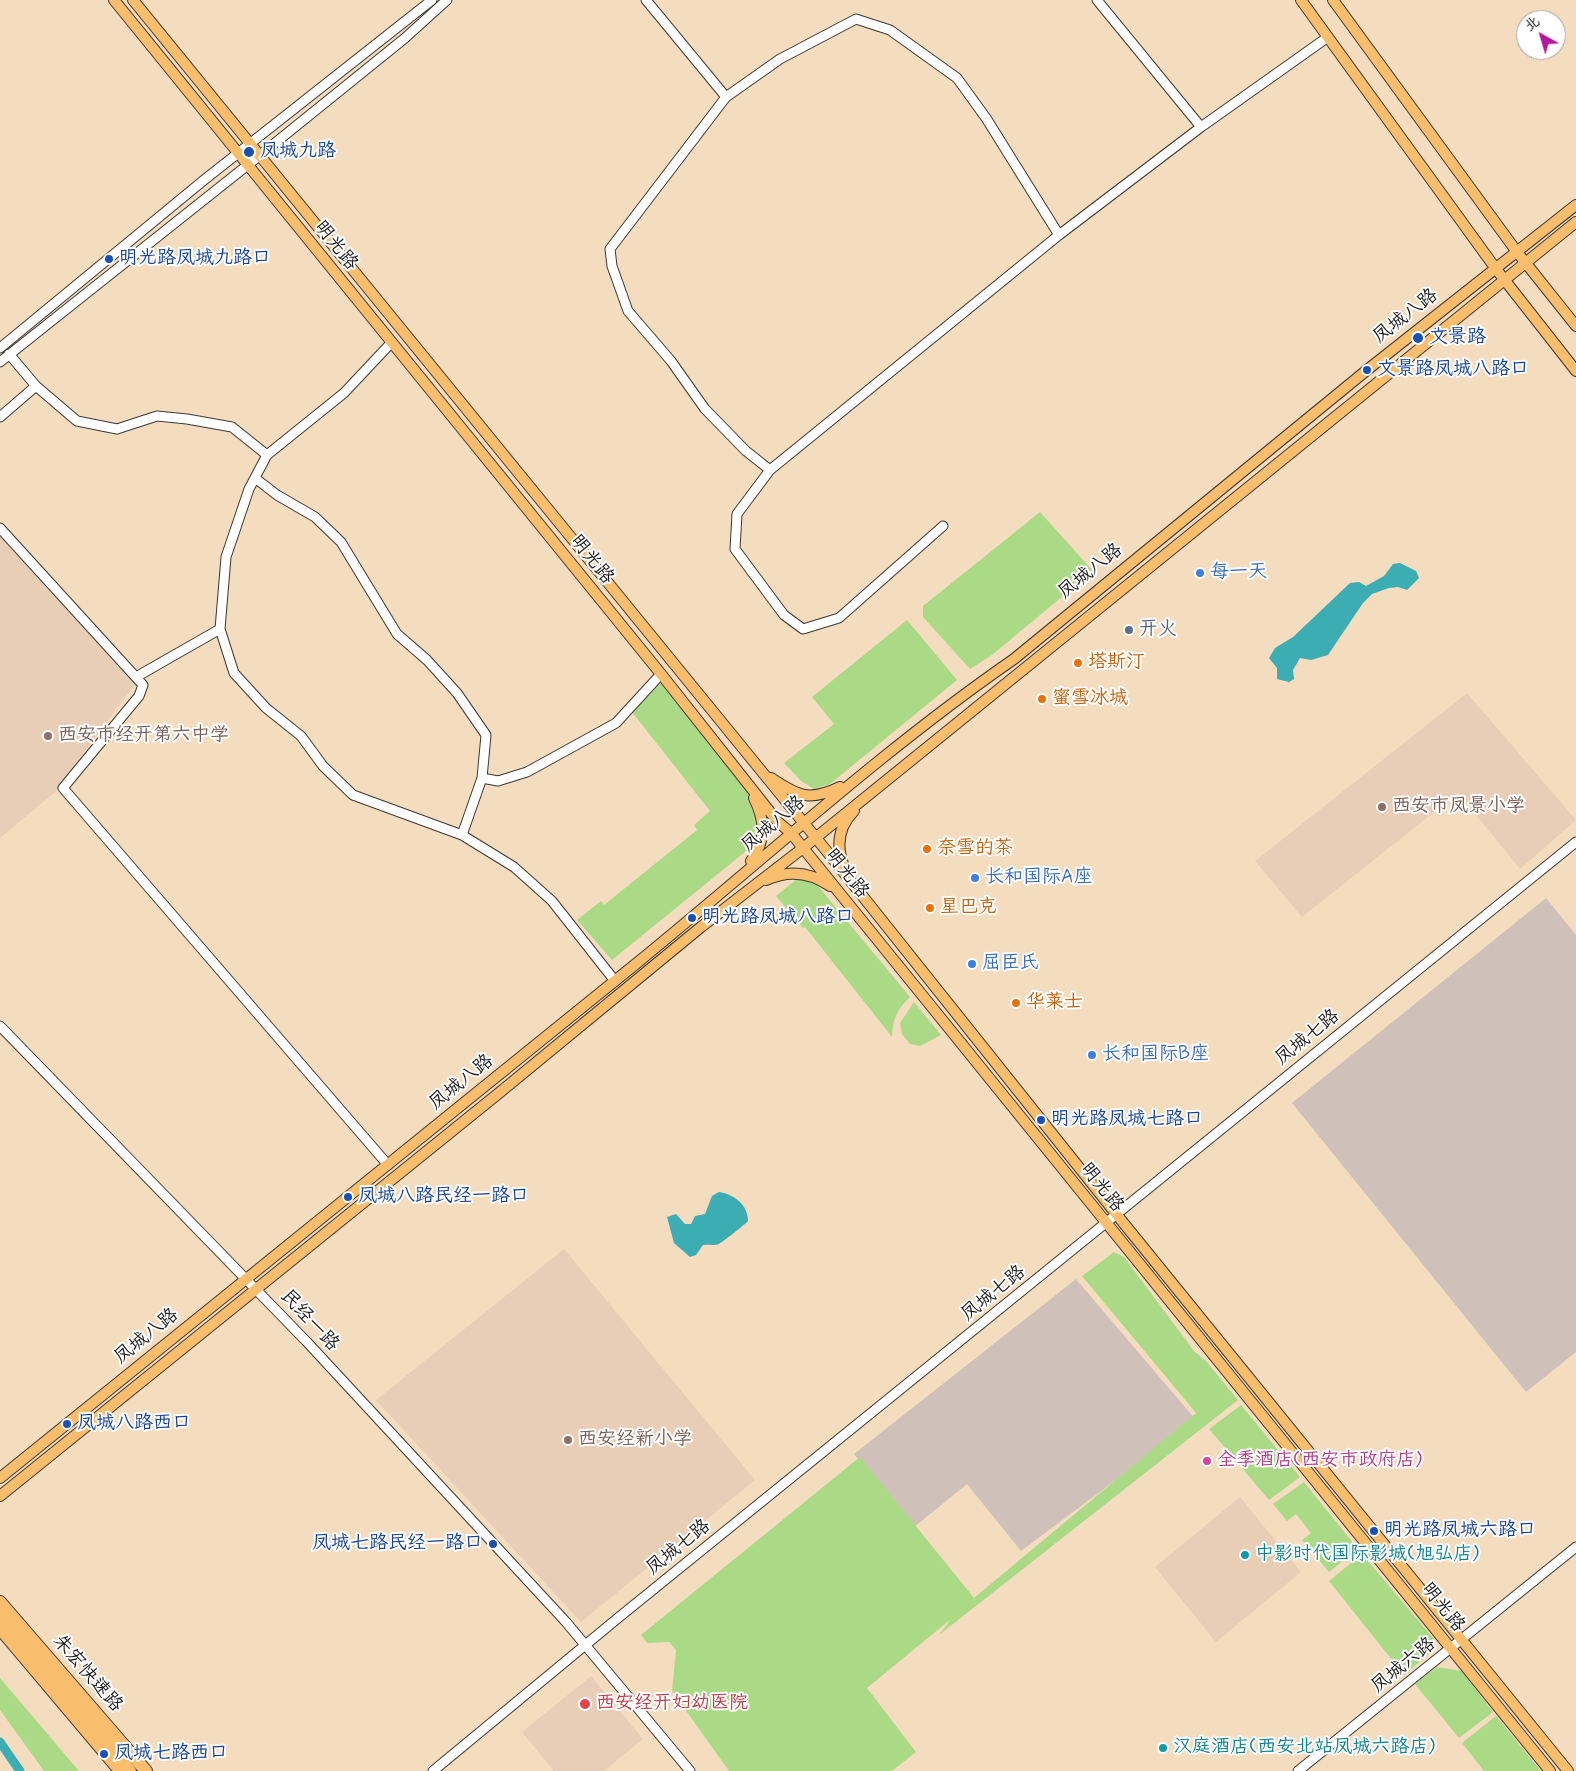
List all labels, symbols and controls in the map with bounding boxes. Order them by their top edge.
north arrow [1516,10,1566,60]
text: 北 [1521,13,1543,36]
place label: 凤城九路 [260,141,336,163]
marker: 凤城九路 [242,145,256,159]
street label: 明光路 [308,217,362,275]
place label: 明光路凤城九路口 [119,248,271,270]
marker: 明光路凤城九路口 [103,253,115,265]
street label: 凤城八路 [1369,285,1443,349]
place label: 文景路 [1429,327,1486,349]
marker: 文景路 [1411,331,1425,345]
place label: 文景路凤城八路口 [1377,359,1529,381]
marker: 文景路凤城八路口 [1361,364,1373,376]
street label: 明光路 [564,531,618,589]
street label: 凤城八路 [1054,539,1128,605]
place label: 每一天 [1210,562,1267,584]
marker: 每一天 [1194,567,1206,579]
place label: 开火 [1139,619,1177,641]
marker: 开火 [1123,624,1135,636]
place label: 塔斯汀 [1088,652,1145,674]
marker: 塔斯汀 [1072,657,1084,669]
place label: 蜜雪冰城 [1052,688,1128,710]
marker: 蜜雪冰城 [1036,693,1048,705]
place label: 西安市经开第六中学 [58,725,229,747]
marker: 西安市经开第六中学 [42,730,54,742]
street label: 凤城八路 [738,792,810,858]
place label: 西安市凤景小学 [1392,796,1525,818]
marker: 西安市凤景小学 [1376,801,1388,813]
place label: 奈雪的茶 [937,838,1013,860]
marker: 奈雪的茶 [921,843,933,855]
street label: 明光路 [819,845,873,903]
place label: 长和国际A座 [985,867,1092,889]
marker: 长和国际A座 [969,872,981,884]
place label: 星巴克 [940,897,997,919]
marker: 星巴克 [924,902,936,914]
place label: 明光路凤城八路口 [702,907,854,929]
marker: 明光路凤城八路口 [686,912,698,924]
place label: 屈臣氏 [982,953,1039,975]
marker: 屈臣氏 [966,958,978,970]
place label: 华莱士 [1026,992,1083,1014]
marker: 华莱士 [1010,997,1022,1009]
street label: 凤城七路 [1271,1005,1345,1071]
place label: 长和国际B座 [1102,1044,1209,1066]
marker: 长和国际B座 [1086,1049,1098,1061]
street label: 凤城八路 [425,1050,499,1116]
place label: 明光路凤城七路口 [1051,1109,1203,1131]
marker: 明光路凤城七路口 [1035,1114,1047,1126]
street label: 明光路 [1074,1159,1128,1217]
place label: 凤城八路民经一路口 [358,1186,529,1208]
marker: 凤城八路民经一路口 [342,1191,354,1203]
street label: 凤城七路 [957,1261,1031,1327]
street label: 民经一路 [275,1285,343,1357]
street label: 凤城八路 [110,1304,184,1370]
place label: 凤城八路西口 [77,1413,191,1435]
marker: 凤城八路西口 [61,1418,73,1430]
place label: 西安经新小学 [578,1429,692,1451]
marker: 西安经新小学 [562,1434,574,1446]
place label: 全季酒店(西安市政府店) [1217,1450,1422,1472]
marker: 全季酒店(西安市政府店) [1201,1455,1213,1467]
street label: 凤城七路 [642,1515,716,1581]
place label: 明光路凤城六路口 [1384,1520,1536,1542]
marker: 明光路凤城六路口 [1368,1525,1380,1537]
place label: 凤城七路民经一路口 [312,1533,483,1555]
marker: 凤城七路民经一路口 [487,1538,499,1550]
place label: 中影时代国际影城(旭弘店) [1255,1544,1479,1566]
marker: 中影时代国际影城(旭弘店) [1239,1549,1251,1561]
street label: 明光路 [1415,1579,1469,1637]
street label: 朱宏快速路 [47,1631,127,1717]
street label: 凤城六路 [1367,1633,1441,1699]
place label: 西安经开妇幼医院 [596,1693,748,1715]
marker: 西安经开妇幼医院 [578,1697,592,1711]
place label: 汉庭酒店(西安北站凤城六路店) [1173,1737,1435,1759]
marker: 汉庭酒店(西安北站凤城六路店) [1157,1742,1169,1754]
place label: 凤城七路西口 [114,1743,228,1765]
marker: 凤城七路西口 [98,1748,110,1760]

